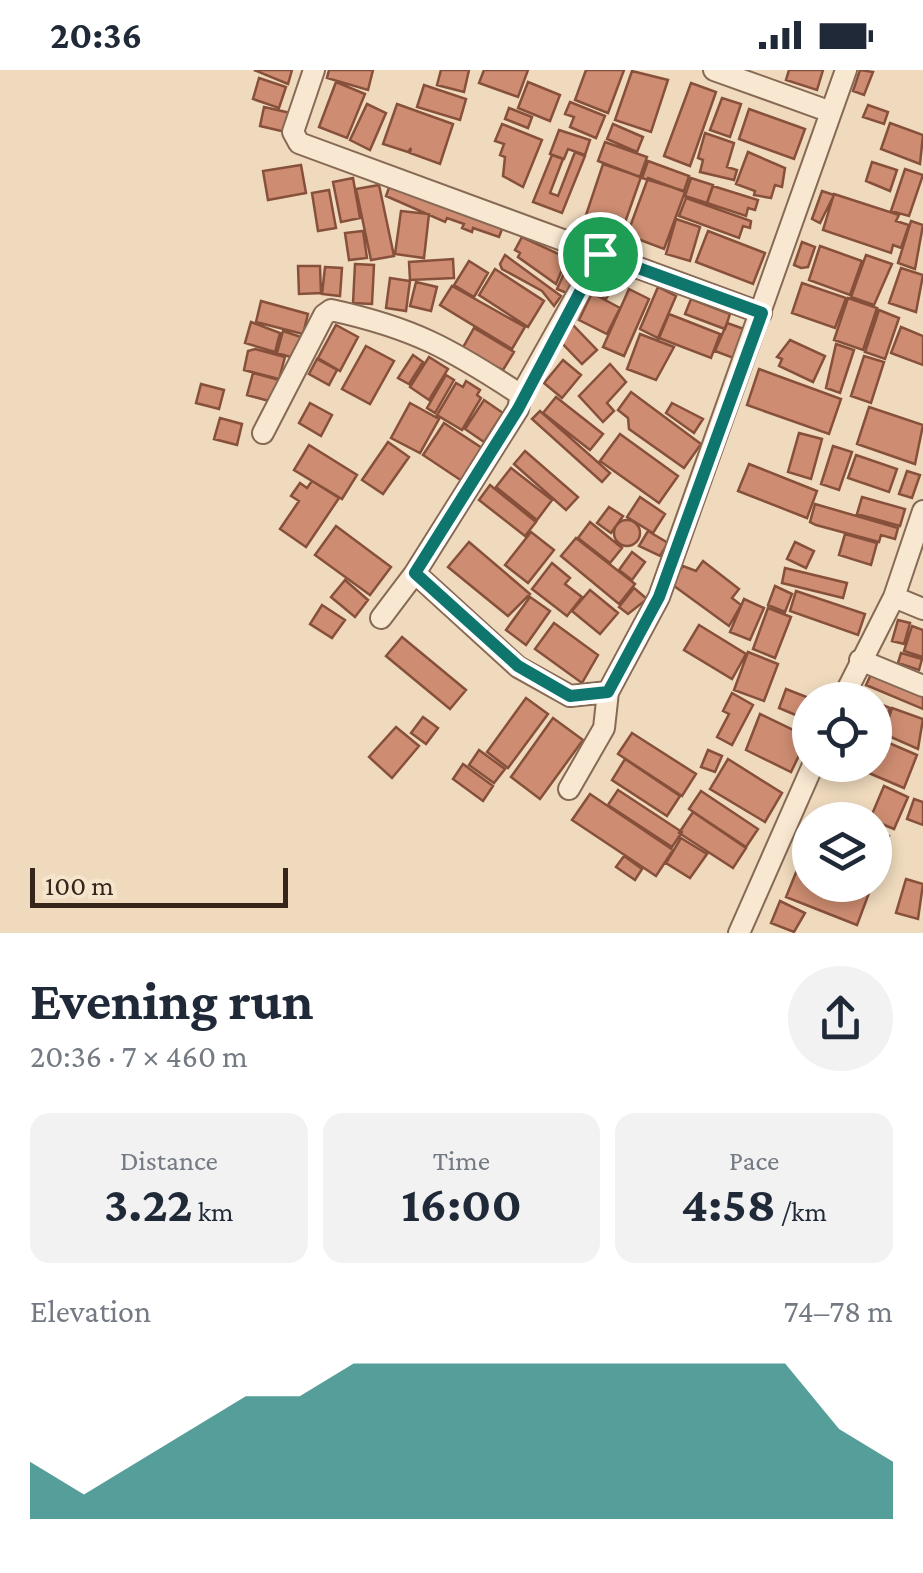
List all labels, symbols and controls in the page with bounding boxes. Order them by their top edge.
text: 20:36 [50,14,142,56]
pin [558,212,643,297]
icon: arrive [573,227,628,282]
map controls [792,682,892,902]
button: locate [792,682,892,782]
button: layers [792,802,892,902]
scale bar [30,863,288,908]
text: 100 m [45,870,114,901]
button: share [788,966,893,1071]
text: Evening run [30,970,314,1031]
text: 20:36 · 7 × 460 m [30,1038,248,1074]
text: Distance [120,1145,218,1176]
text: Time [433,1145,490,1176]
text: Pace [729,1145,779,1176]
text: 3.22 [104,1176,192,1232]
text: 16:00 [401,1176,522,1232]
text: 4:58 [681,1176,776,1232]
text: km [192,1196,234,1227]
text: /km [776,1196,827,1227]
text: Elevation [30,1293,151,1329]
text: 74–78 m [784,1293,893,1329]

